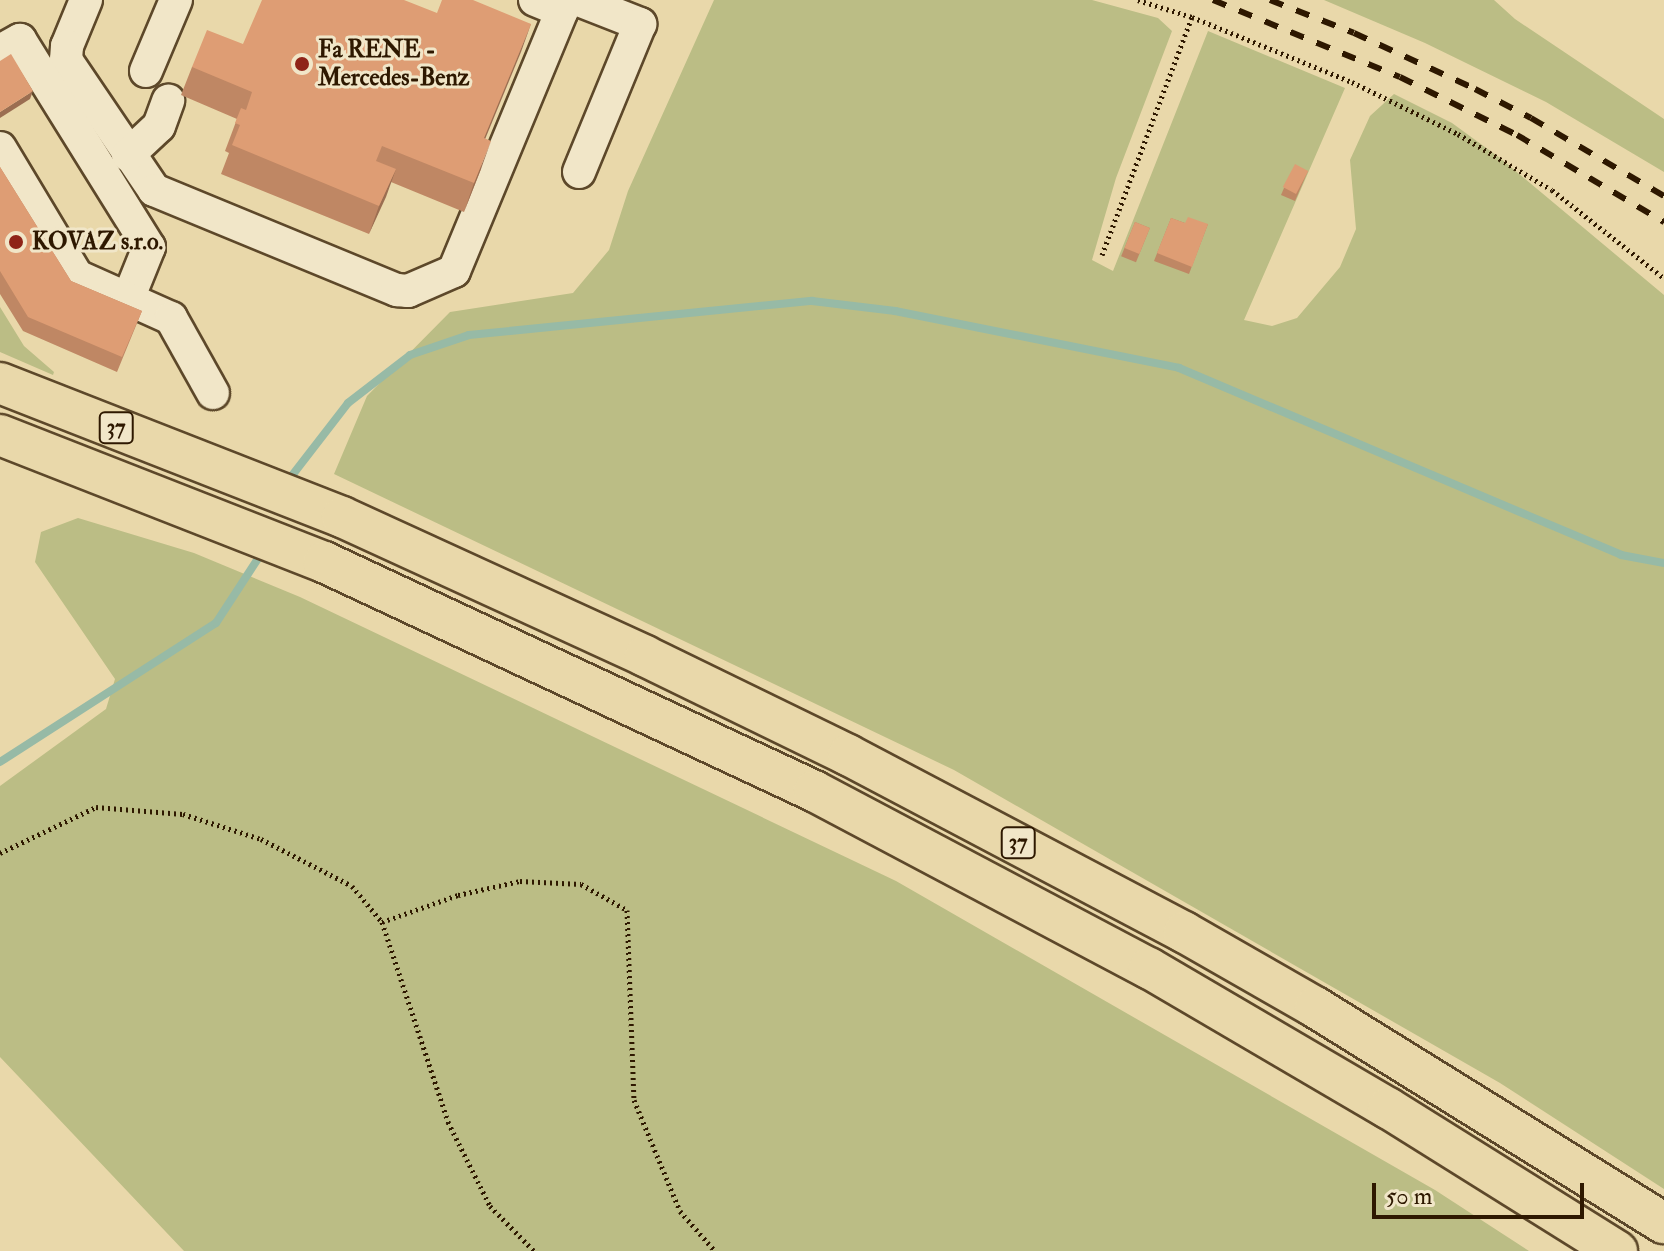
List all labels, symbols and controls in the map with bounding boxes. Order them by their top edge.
place label: Fa RENE - Mercedes-Benz [318,36,469,92]
marker: Fa RENE - Mercedes-Benz [293,55,311,73]
place label: KOVAZ s.r.o. [32,228,163,256]
marker: KOVAZ s.r.o. [7,233,25,251]
road number: 37 [98,410,134,446]
road number: 37 [1000,825,1036,861]
scale bar [1376,1167,1588,1217]
text: 50 m [1386,1181,1432,1212]

